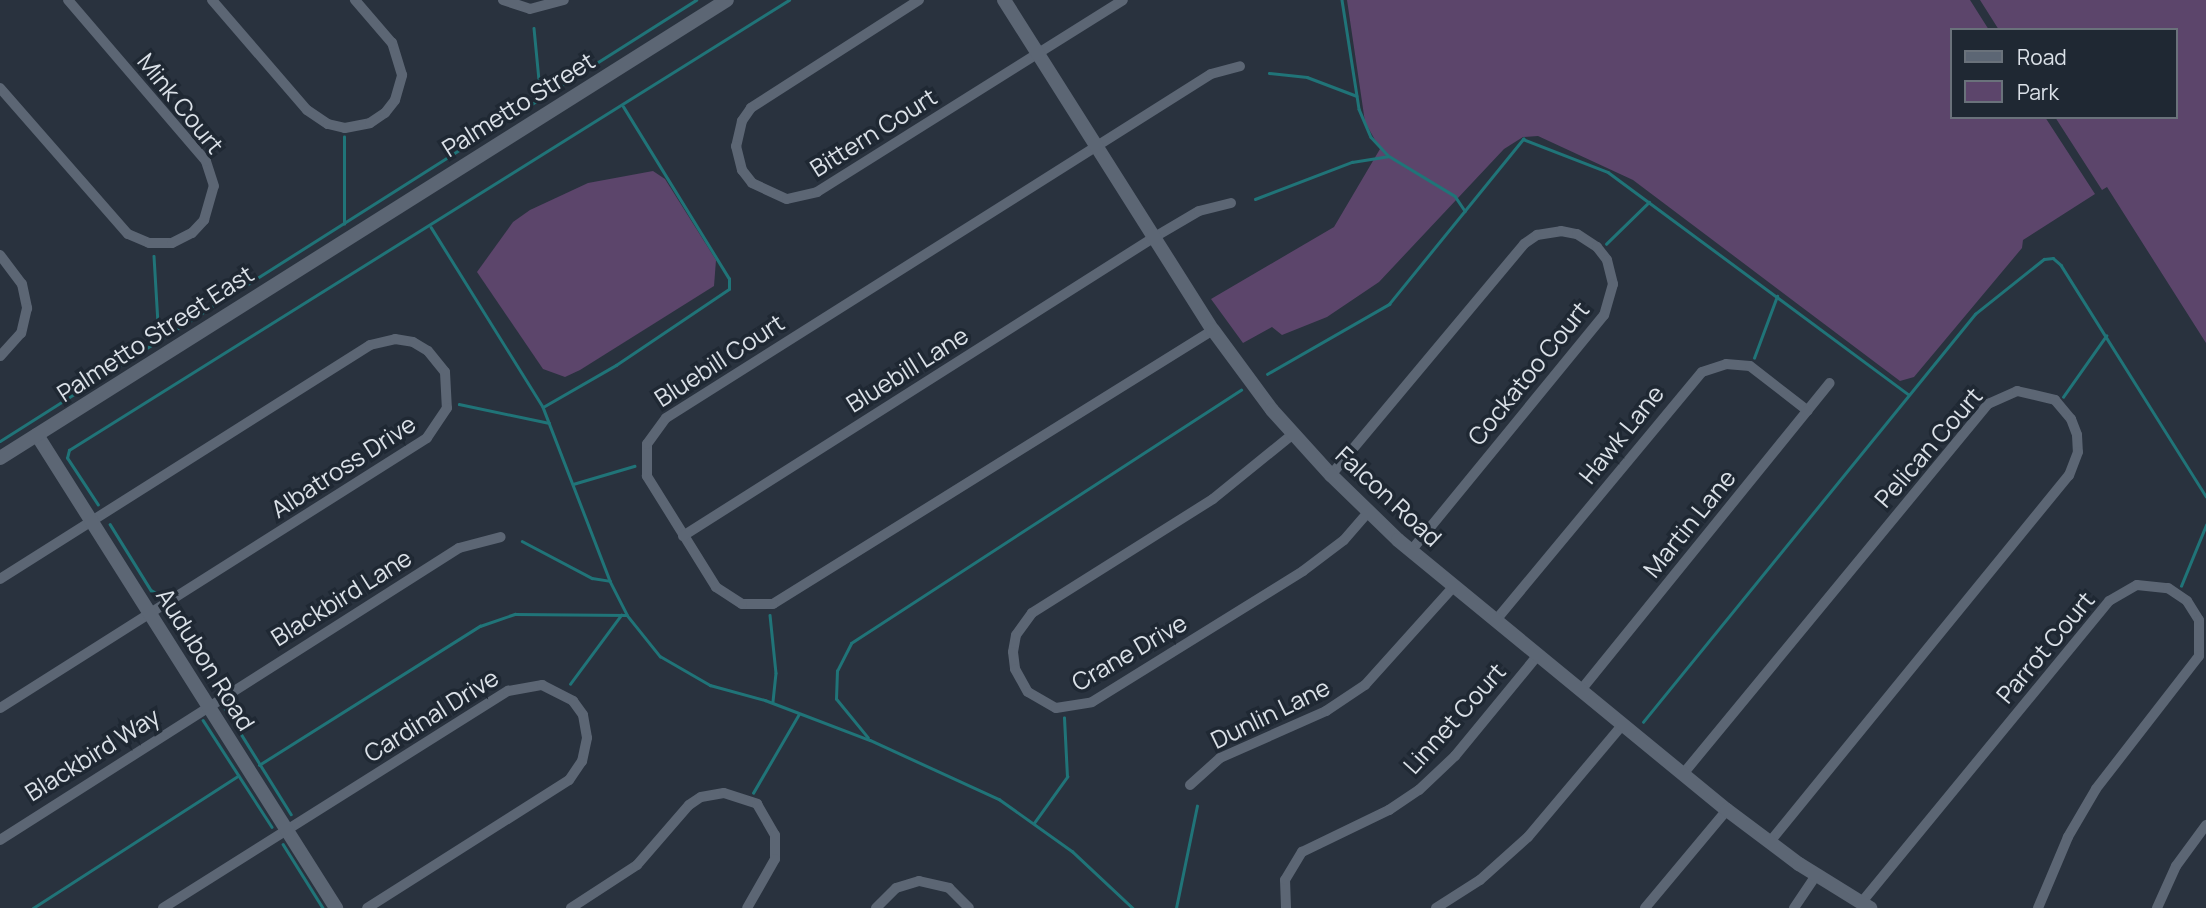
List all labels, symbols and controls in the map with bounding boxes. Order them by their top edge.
legend [1951,28,2178,119]
text: Road [2017,43,2067,71]
street label: Palmetto Street [436,46,600,162]
street label: Mink Court [132,47,230,159]
text: Park [2017,78,2059,106]
street label: Bittern Court [804,82,942,182]
street label: Palmetto Street East [51,259,259,407]
street label: Cockatoo Court [1461,296,1595,450]
street label: Bluebill Court [649,308,789,412]
street label: Bluebill Lane [841,320,973,418]
street label: Hawk Lane [1573,379,1669,489]
street label: Pelican Court [1868,381,1988,513]
street label: Albatross Drive [265,409,421,523]
street label: Falcon Road [1330,440,1448,552]
street label: Martin Lane [1637,463,1741,583]
street label: Blackbird Lane [266,542,416,652]
street label: Audubon Road [151,583,261,735]
street label: Parrot Court [1990,585,2100,709]
street label: Crane Drive [1066,608,1192,696]
street label: Linnet Court [1397,657,1511,779]
street label: Cardinal Drive [359,662,503,768]
street label: Dunlin Lane [1206,672,1334,754]
street label: Blackbird Way [20,701,164,807]

